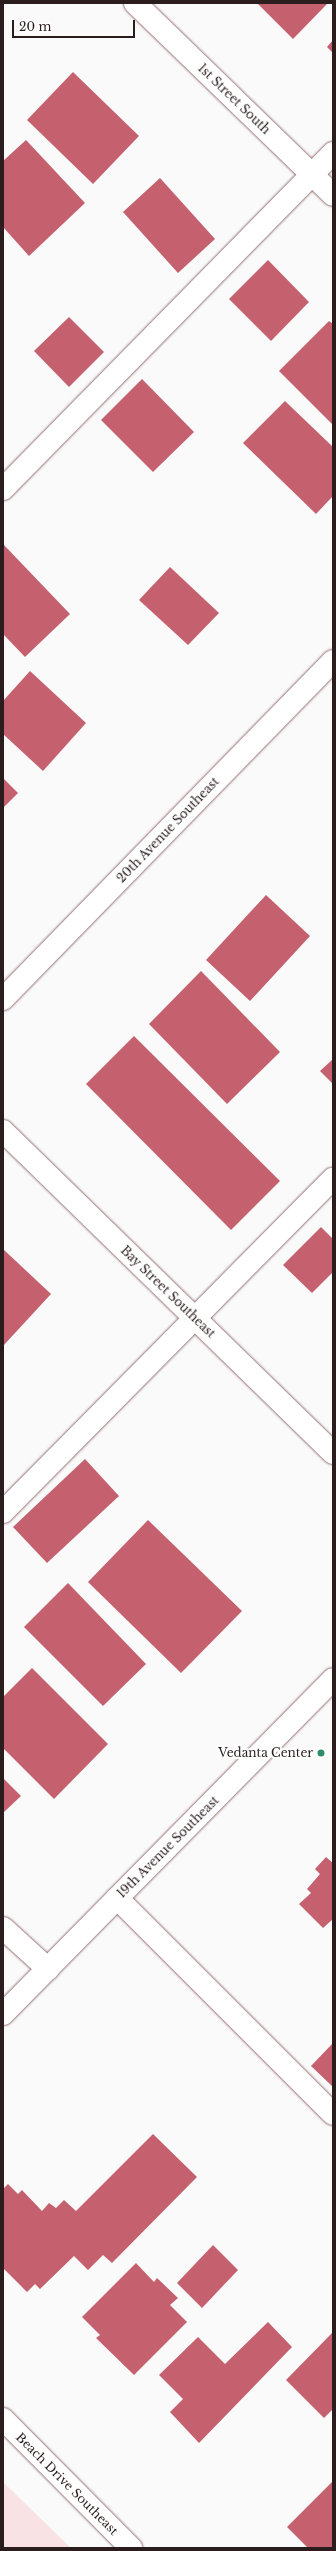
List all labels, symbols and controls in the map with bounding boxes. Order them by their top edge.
scale bar [14,12,137,38]
text: 20 m [19,19,51,34]
street label: 1st Street South [195,61,273,137]
street label: 20th Avenue Southeast [114,774,222,886]
street label: Bay Street Southeast [118,1243,218,1341]
place label: Vedanta Center [218,1746,313,1760]
marker: Vedanta Center [316,1748,326,1758]
street label: 19th Avenue Southeast [114,1793,222,1901]
street label: Beach Drive Southeast [13,2430,121,2538]

